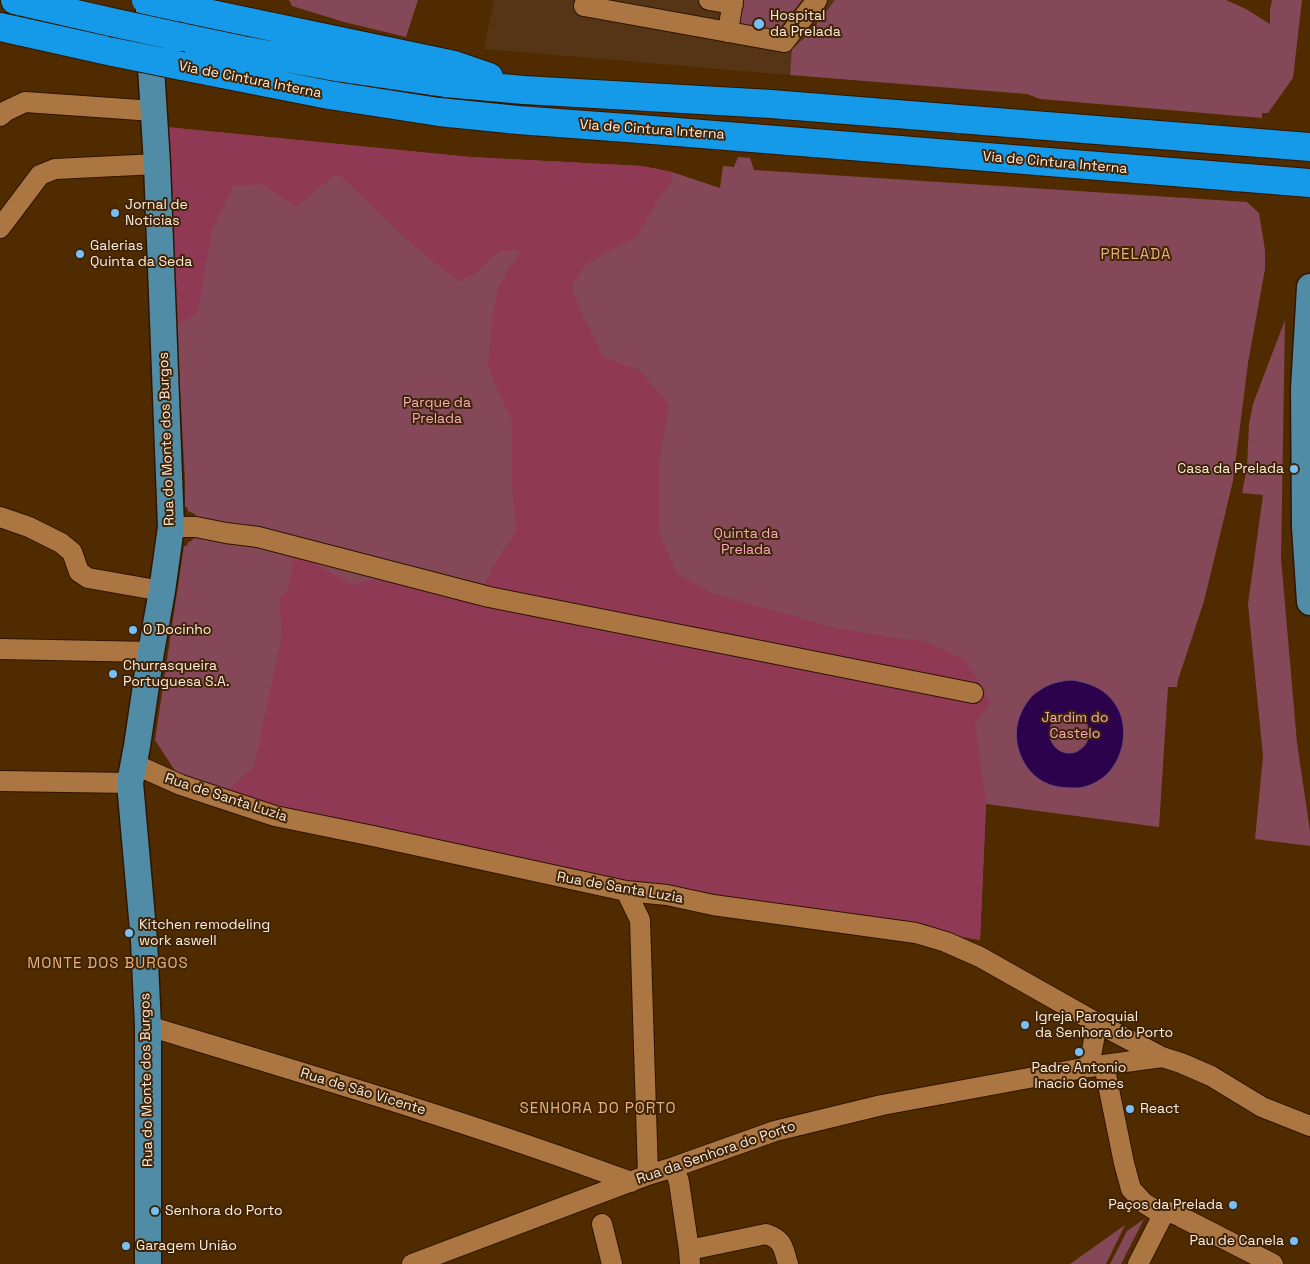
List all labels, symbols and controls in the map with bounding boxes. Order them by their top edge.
place label: Hospital da Prelada [770,8,841,40]
marker: Hospital da Prelada [752,17,766,31]
street label: Via de Cintura Interna [177,58,323,102]
street label: Via de Cintura Interna [579,117,725,143]
street label: Via de Cintura Interna [982,148,1128,178]
place label: Jornal de Noticias [125,197,188,230]
marker: Jornal de Noticias [109,207,121,219]
place label: Galerias Quinta da Seda [90,238,192,270]
district label: PRELADA [1100,246,1172,264]
marker: Galerias Quinta da Seda [74,248,86,260]
street label: Rua do Monte dos Burgos [156,352,178,526]
park label: Parque da Prelada [403,395,471,428]
place label: Casa da Prelada [1177,461,1284,477]
marker: Casa da Prelada [1288,463,1300,475]
park label: Quinta da Prelada [714,526,778,558]
place label: O Docinho [143,622,212,638]
marker: O Docinho [127,624,139,636]
place label: Churrasqueira Portuguesa S.A. [123,658,229,690]
marker: Churrasqueira Portuguesa S.A. [107,668,119,680]
park label: Jardim do Castelo [1042,710,1108,742]
street label: Rua de Santa Luzia [163,770,289,826]
street label: Rua de Santa Luzia [556,869,684,907]
place label: Kitchen remodeling work aswell [139,917,270,950]
marker: Kitchen remodeling work aswell [123,927,135,939]
district label: MONTE DOS BURGOS [25,955,191,973]
street label: Rua do Monte dos Burgos [137,993,157,1167]
place label: Igreja Paroquial da Senhora do Porto [1035,1009,1173,1042]
marker: Igreja Paroquial da Senhora do Porto [1019,1019,1031,1031]
marker: Padre Antonio Inacio Gomes [1073,1046,1085,1058]
place label: Padre Antonio Inacio Gomes [1032,1060,1126,1092]
street label: Rua de São Vicente [298,1065,428,1119]
district label: SENHORA DO PORTO [518,1100,678,1118]
place label: React [1140,1101,1180,1117]
marker: React [1124,1103,1136,1115]
street label: Rua da Senhora do Porto [634,1118,798,1188]
place label: Paços da Prelada [1108,1197,1223,1213]
marker: Paços da Prelada [1227,1199,1239,1211]
place label: Senhora do Porto [165,1203,283,1219]
marker: Senhora do Porto [149,1205,161,1217]
place label: Pau de Canela [1189,1233,1284,1249]
marker: Pau de Canela [1288,1235,1300,1247]
place label: Garagem União [136,1238,237,1254]
marker: Garagem União [120,1240,132,1252]

